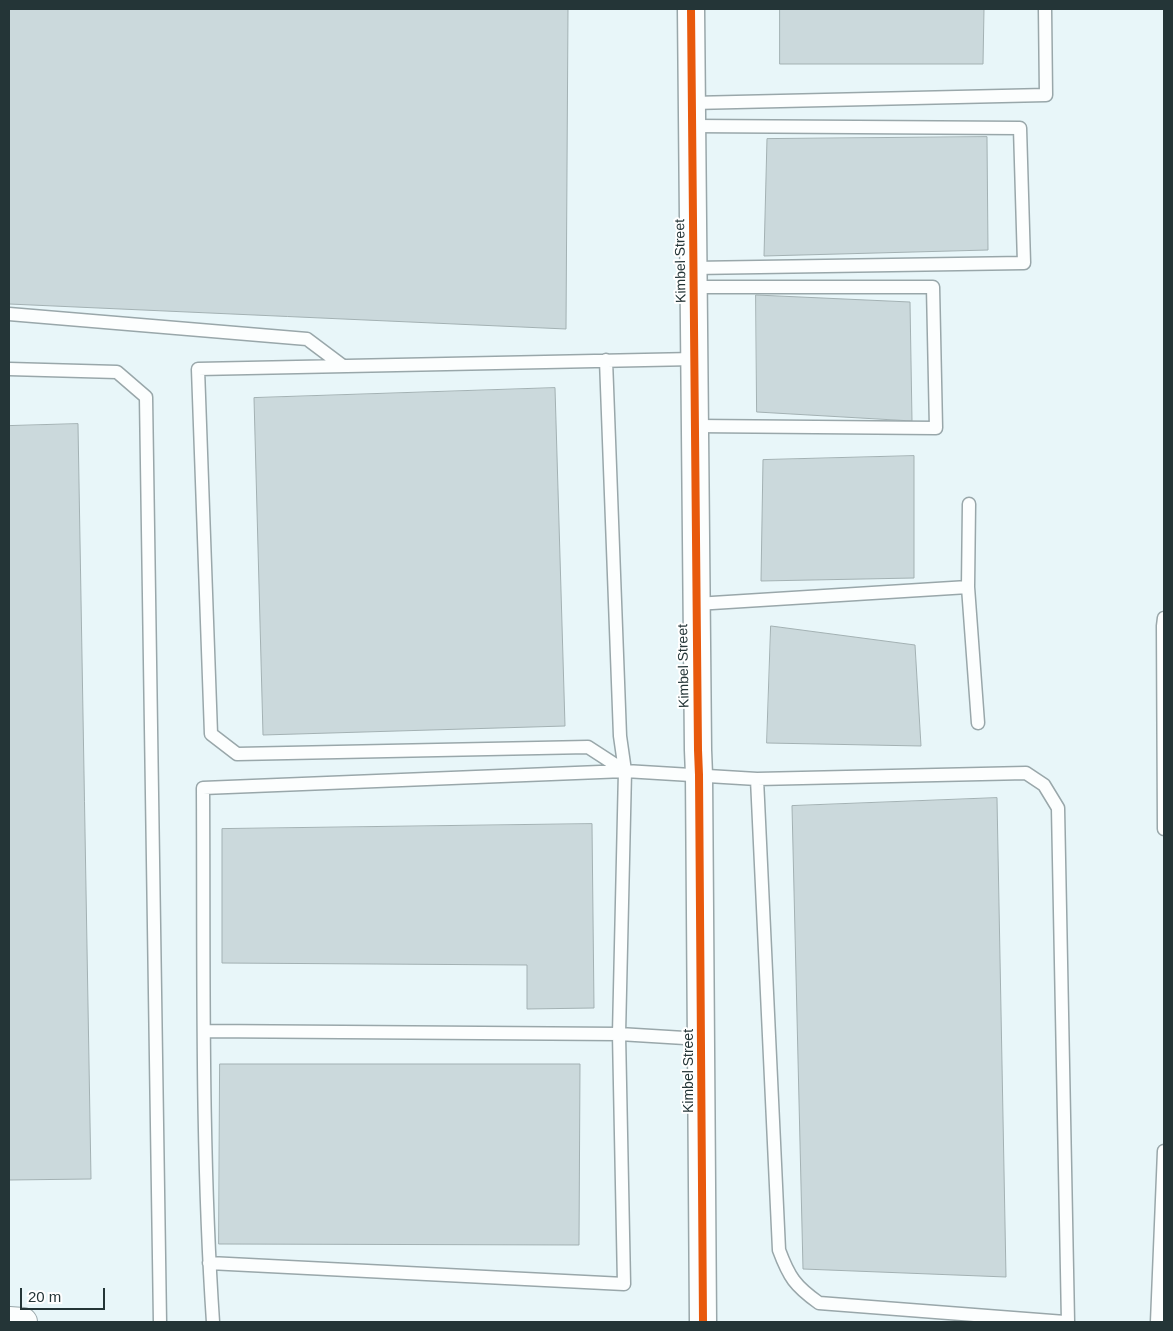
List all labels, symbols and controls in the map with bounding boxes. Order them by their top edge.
street label: Kimbel Street [672,219,690,303]
street label: Kimbel Street [675,624,693,708]
street label: Kimbel Street [681,1029,697,1113]
scale bar [22,1278,108,1310]
text: 20 m [28,1288,61,1305]

